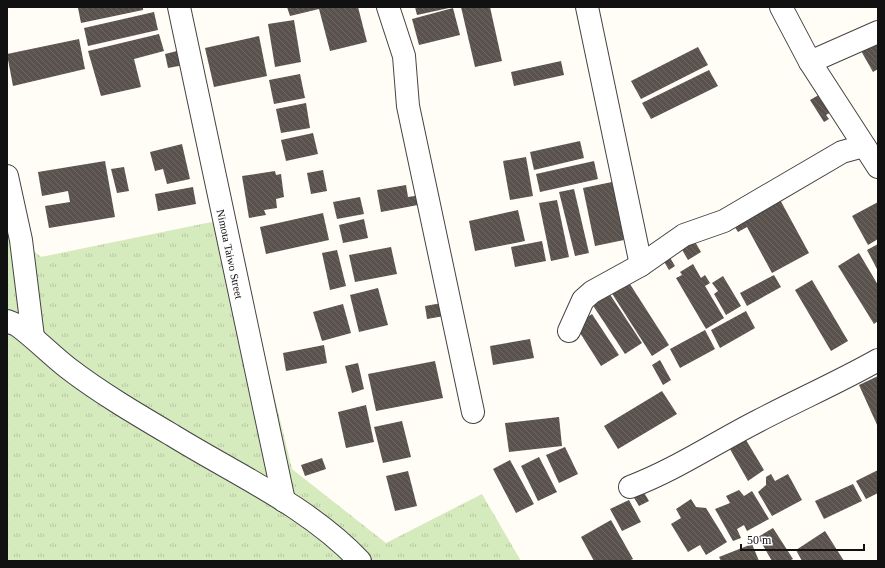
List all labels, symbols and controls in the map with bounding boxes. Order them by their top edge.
street label: Nimota Taiwo Street [215,208,245,300]
scale bar [741,526,864,552]
text: 50 m [747,533,772,547]

